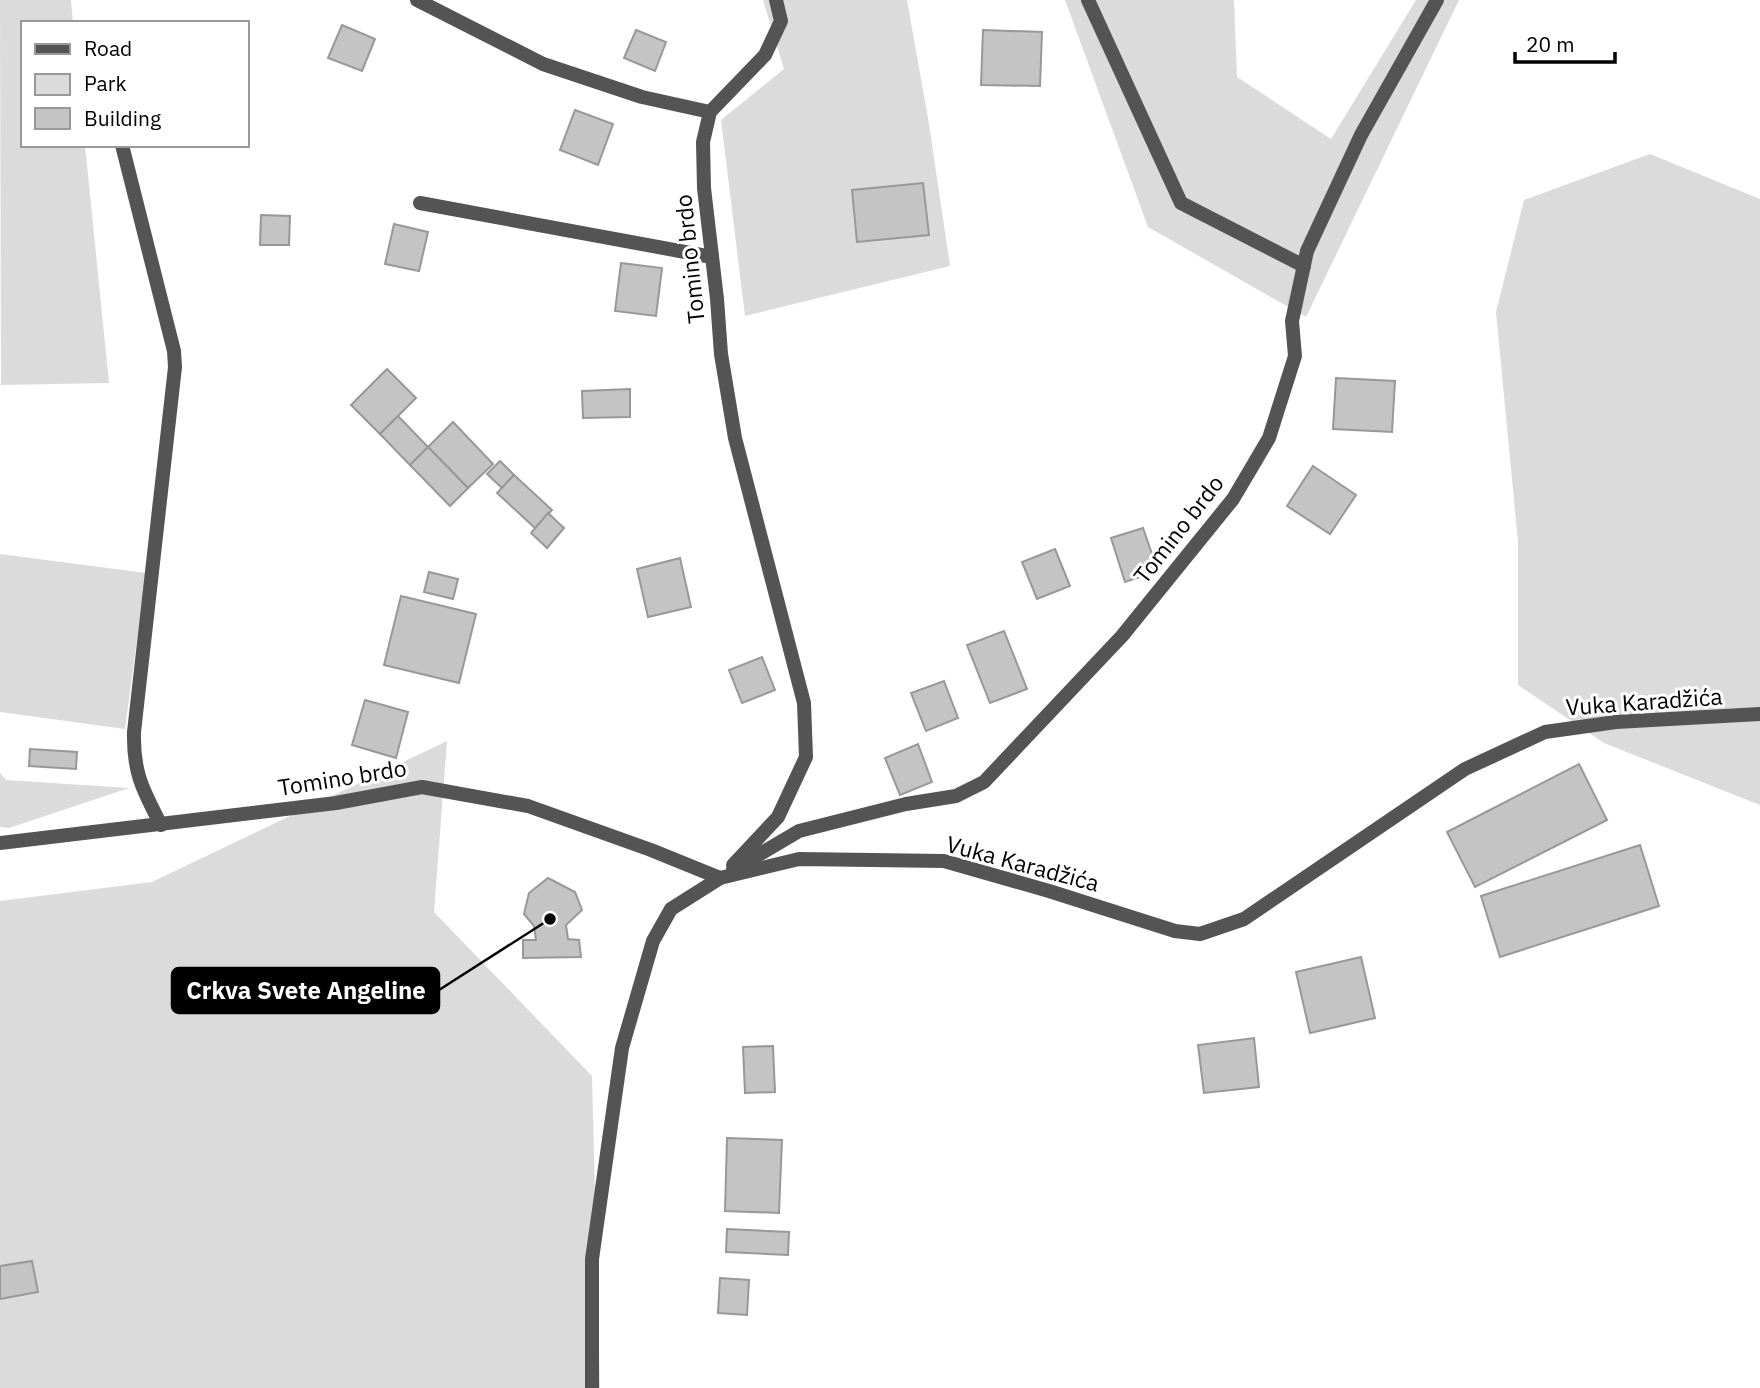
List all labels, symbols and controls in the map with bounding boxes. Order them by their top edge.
legend [21,21,248,147]
scale bar [1515,21,1615,65]
text: 20 m [1526,30,1575,58]
text: Road [84,34,132,62]
text: Park [84,69,127,97]
text: Building [84,104,161,132]
street label: Tomino brdo [667,193,711,325]
street label: Tomino brdo [1126,469,1230,589]
street label: Vuka Karadžića [1565,681,1723,721]
street label: Tomino brdo [276,752,408,802]
street label: Vuka Karadžića [943,828,1103,898]
callout: Crkva Svete Angeline [172,968,439,1013]
text: Crkva Svete Angeline [186,974,426,1006]

